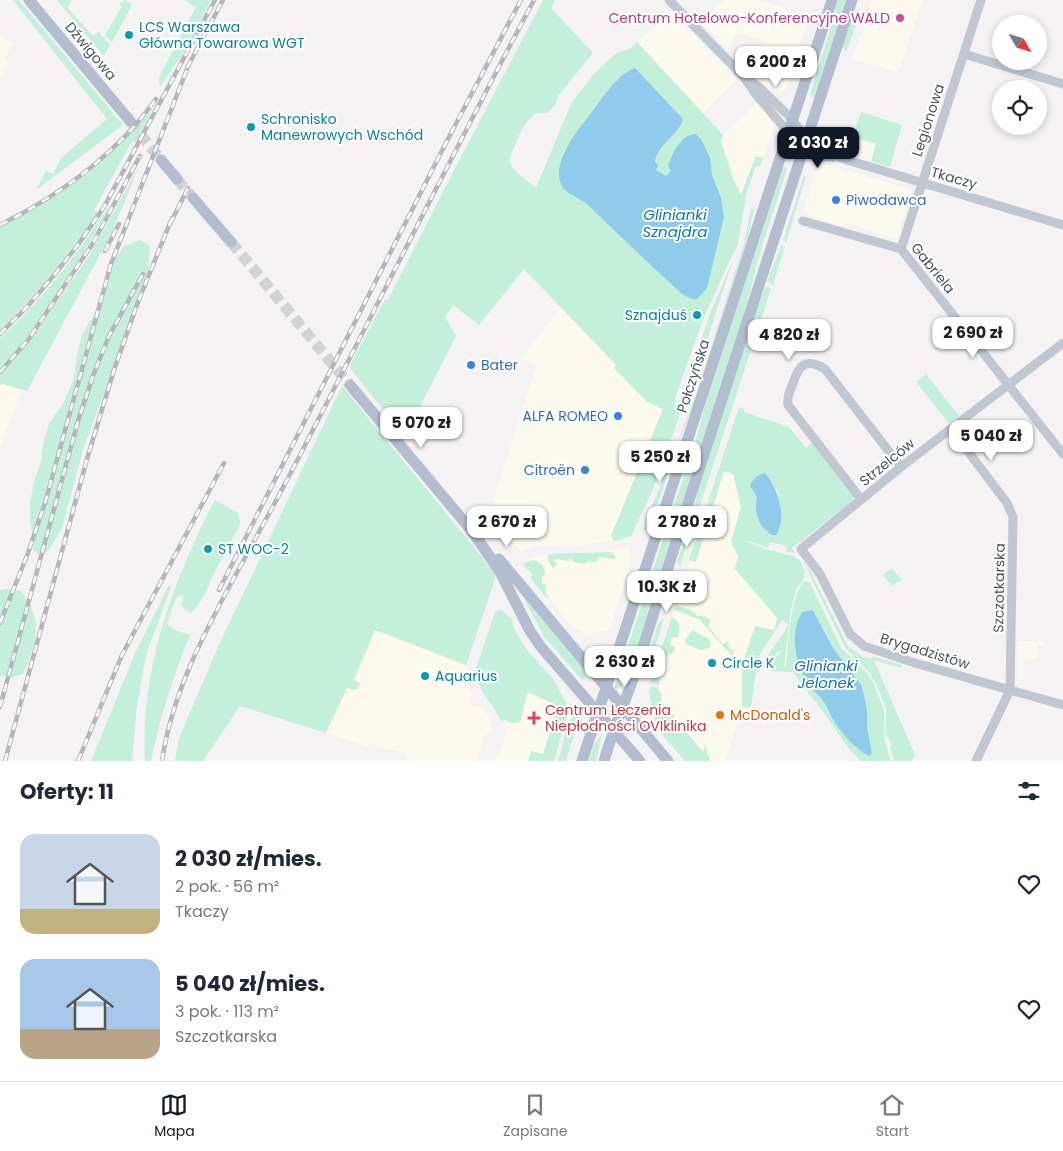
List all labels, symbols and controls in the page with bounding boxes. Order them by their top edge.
place label: Centrum Hotelowo-Konferencyjne WALD [608,8,890,28]
marker: Centrum Hotelowo-Konferencyjne WALD [894,12,906,24]
north arrow [992,15,1048,70]
map controls [992,15,1047,135]
place label: LCS Warszawa Główna Towarowa WGT [139,17,305,53]
street label: Dźwigowa [61,18,121,84]
marker: LCS Warszawa Główna Towarowa WGT [123,29,135,41]
pin: 6 200 zł [724,46,828,88]
text: 6 200 zł [746,50,806,73]
button: locate [992,80,1047,135]
street label: Legionowa [907,81,949,159]
place label: Schronisko Manewrowych Wschód [261,109,423,145]
marker: Schronisko Manewrowych Wschód [245,121,257,133]
pin: 2 030 zł [766,126,870,169]
text: 2 030 zł [788,131,848,154]
street label: Tkaczy [929,162,979,194]
place label: Piwodawca [846,190,926,210]
marker: Piwodawca [830,194,842,206]
water label: Glinianki Sznajdra [643,204,707,242]
street label: Gabriela [906,238,960,298]
place label: Sznajduś [625,305,687,325]
marker: Sznajduś [691,309,703,321]
pin: 2 690 zł [921,316,1025,359]
pin: 4 820 zł [737,318,841,361]
text: 2 690 zł [943,321,1003,344]
text: 4 820 zł [759,323,819,346]
street label: Połczyńska [672,337,714,415]
place label: Bater [481,355,518,375]
marker: Bater [465,359,477,371]
pin: 5 070 zł [369,406,473,449]
place label: ALFA ROMEO [523,406,608,426]
marker: ALFA ROMEO [612,410,624,422]
text: 5 070 zł [391,411,451,434]
pin: 5 040 zł [939,420,1043,462]
text: 5 040 zł [960,424,1022,447]
street label: Strzelców [855,433,919,491]
pin: 5 250 zł [608,440,712,483]
text: 5 250 zł [630,445,690,468]
place label: Citroën [524,460,575,480]
marker: Citroën [579,464,591,476]
pin: 2 670 zł [455,506,559,548]
pin: 2 780 zł [635,506,739,548]
text: 2 670 zł [478,510,536,533]
text: 2 780 zł [658,510,716,533]
place label: ST WOC-2 [218,539,289,559]
marker: ST WOC-2 [202,543,214,555]
street label: Szczotkarska [988,543,1010,633]
pin: 10.3K zł [615,570,719,613]
text: 10.3K zł [638,575,696,598]
street label: Brygadzistów [878,628,973,674]
pin: 2 630 zł [573,646,677,688]
text: 2 630 zł [595,650,655,673]
place label: Circle K [722,653,775,673]
water label: Glinianki Jelonek [794,655,858,693]
marker: Circle K [706,657,718,669]
place label: Aquarius [435,666,497,686]
marker: Aquarius [419,670,431,682]
place label: Centrum Leczenia Niepłodności OVIklinika [545,700,706,736]
place label: McDonald's [730,705,810,725]
marker: McDonald's [714,709,726,721]
marker: Centrum Leczenia Niepłodności OVIklinika [527,711,541,725]
text: Oferty: 11 [20,777,114,806]
icon: filters [1015,777,1043,805]
text: 2 030 zł/mies. [175,844,322,873]
icon: home [60,854,120,914]
icon: heart [1015,870,1043,898]
text: 2 pok. · 56 m² [175,875,279,898]
text: Tkaczy [175,900,229,923]
text: 5 040 zł/mies. [175,969,325,998]
icon: home [60,979,120,1039]
icon: heart [1015,995,1043,1023]
text: 3 pok. · 113 m² [175,1000,279,1023]
text: Szczotkarska [175,1025,277,1048]
tab: Mapa [154,1091,195,1142]
tab: Zapisane [503,1091,567,1142]
tab: Start [876,1091,909,1142]

